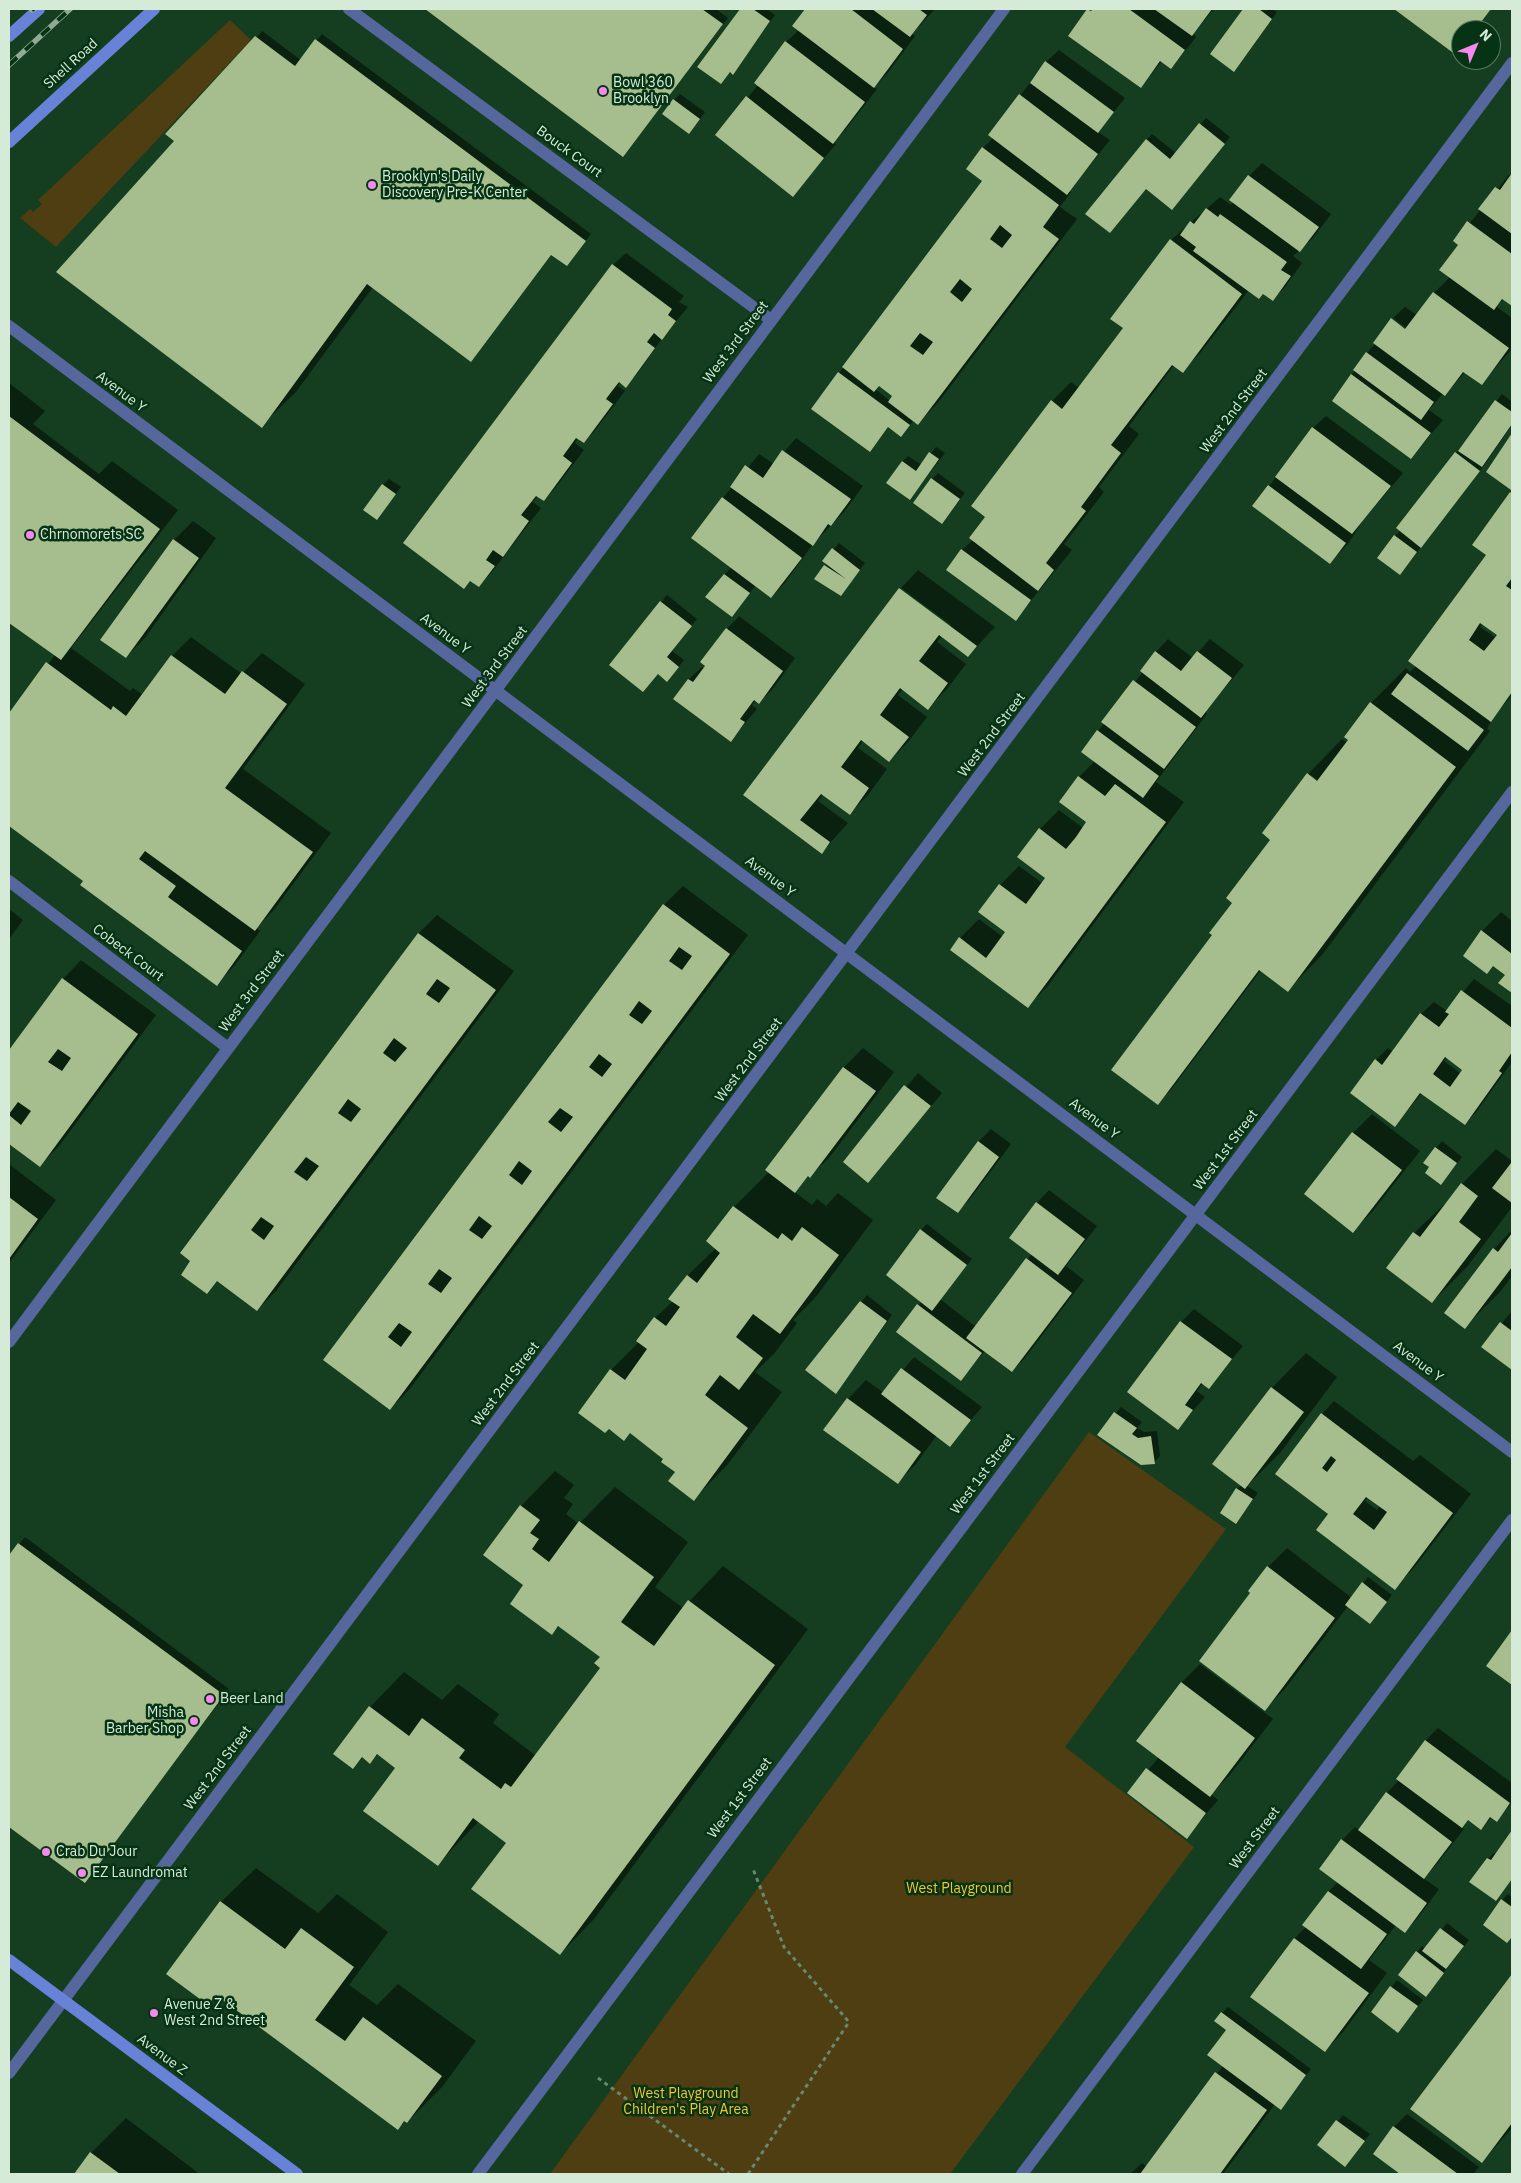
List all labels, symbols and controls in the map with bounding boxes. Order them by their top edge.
north arrow [1451,20,1501,70]
text: N [1476,25,1496,45]
street label: Shell Road [41,35,101,93]
place label: Bowl 360 Brooklyn [613,75,673,108]
marker: Bowl 360 Brooklyn [597,85,609,97]
street label: Bouck Court [533,123,605,181]
place label: Brooklyn's Daily Discovery Pre-K Center [382,169,527,202]
marker: Brooklyn's Daily Discovery Pre-K Center [366,179,378,191]
street label: West 3rd Street [700,298,772,386]
street label: West 2nd Street [1197,366,1271,456]
street label: Avenue Y [93,368,149,416]
place label: Chrnomorets SC [40,527,142,543]
marker: Chrnomorets SC [24,529,36,541]
street label: Avenue Y [417,610,473,658]
street label: West 3rd Street [459,623,531,711]
street label: West 2nd Street [955,690,1029,780]
street label: Avenue Y [742,853,798,901]
street label: Cobeck Court [89,921,167,985]
street label: West 3rd Street [216,947,288,1035]
street label: West 2nd Street [712,1015,786,1105]
street label: Avenue Y [1066,1095,1122,1143]
street label: West 1st Street [1190,1106,1262,1194]
street label: Avenue Y [1390,1338,1446,1386]
street label: West 2nd Street [469,1339,543,1429]
street label: West 1st Street [947,1430,1019,1518]
place label: Beer Land [220,1691,284,1707]
marker: Beer Land [204,1693,216,1705]
place label: Misha Barber Shop [106,1705,184,1738]
marker: Misha Barber Shop [188,1715,200,1727]
street label: West 2nd Street [181,1723,255,1813]
street label: West 1st Street [704,1754,776,1842]
street label: West Street [1226,1804,1284,1872]
place label: Crab Du Jour [56,1844,137,1860]
marker: Crab Du Jour [40,1846,52,1858]
place label: EZ Laundromat [92,1865,188,1881]
marker: EZ Laundromat [76,1867,88,1879]
park label: West Playground [906,1881,1012,1897]
place label: Avenue Z & West 2nd Street [164,1997,265,2030]
marker: Avenue Z & West 2nd Street [148,2007,160,2019]
street label: Avenue Z [134,2031,190,2079]
park label: West Playground Children's Play Area [623,2086,749,2118]

